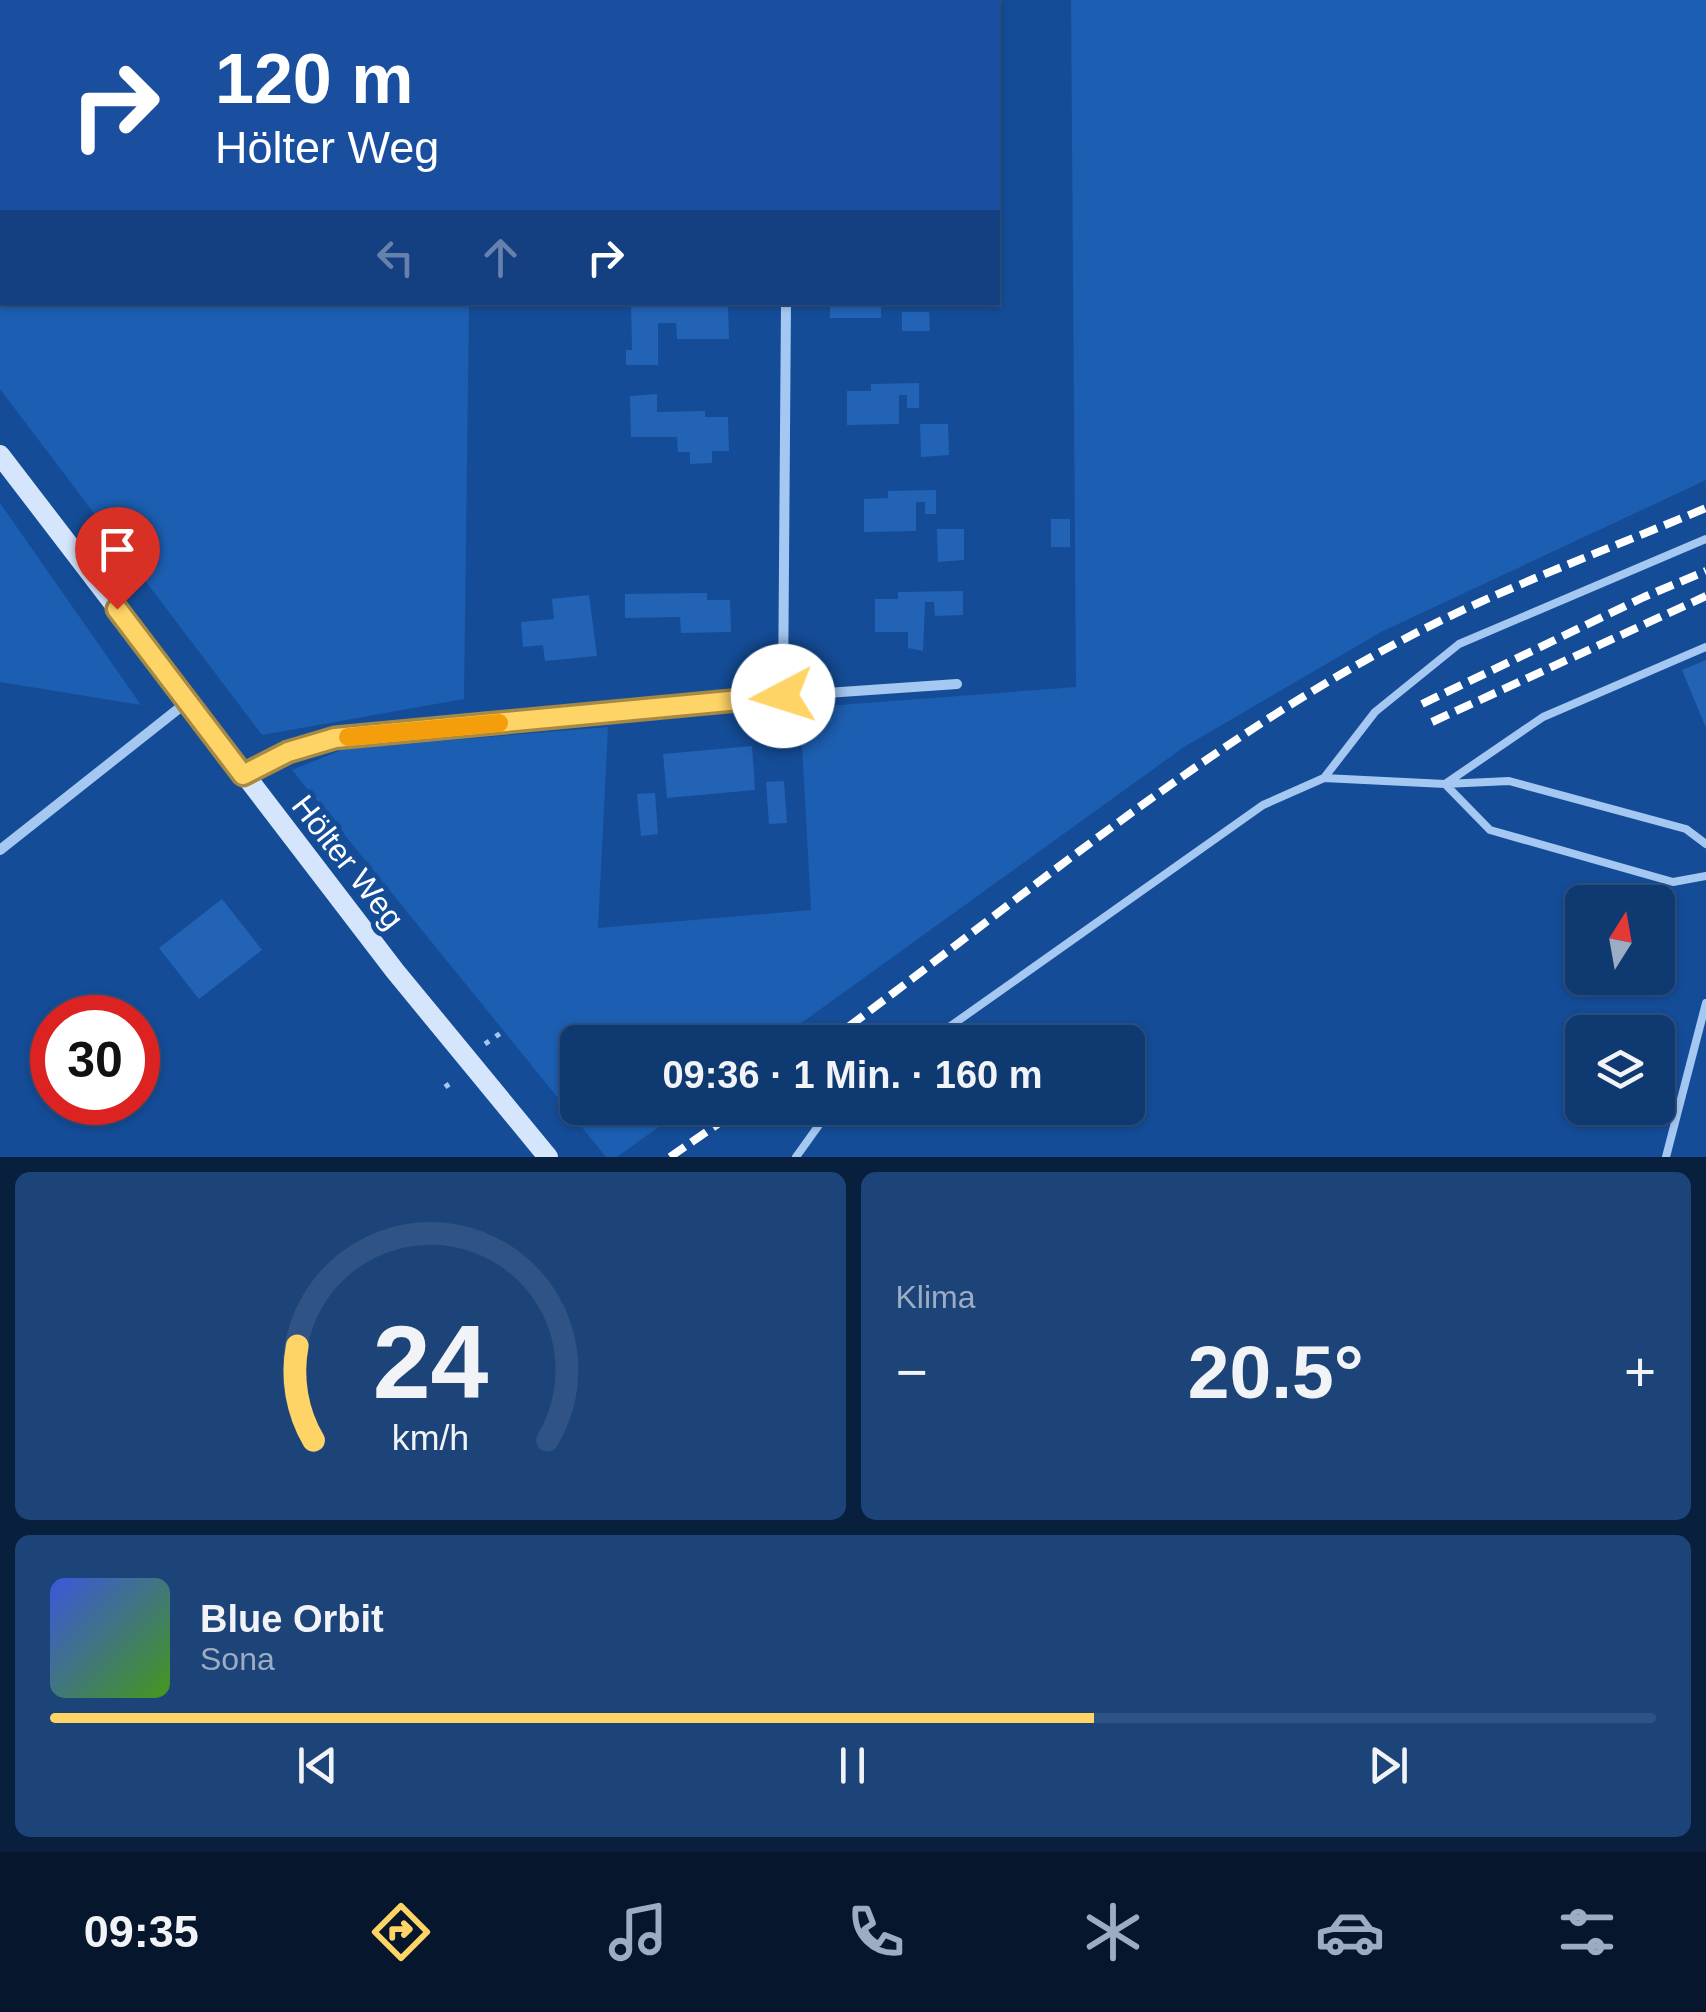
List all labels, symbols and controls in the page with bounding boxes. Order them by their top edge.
icon: right [50,40,180,170]
text: 120 m [215,40,413,118]
text: Hölter Weg [215,122,439,173]
icon: left [368,230,423,285]
icon: ahead [473,230,528,285]
icon: right [578,230,633,285]
pin [75,507,160,610]
icon: arrive [90,522,145,577]
position arrow [731,644,835,748]
street label: Hölter Weg [285,788,411,936]
north arrow [1565,885,1675,995]
map controls [1565,885,1675,1125]
speed limit sign: 30 [30,995,160,1125]
button: layers [1565,1015,1675,1125]
text: 09:36 · 1 Min. · 160 m [662,1054,1043,1096]
text: Klima [896,1279,976,1315]
text: 24 [372,1304,488,1420]
text: 20.5° [1188,1330,1364,1414]
text: − [896,1341,928,1403]
text: + [1624,1341,1656,1403]
text: km/h [392,1418,469,1458]
text: Blue Orbit [200,1598,384,1640]
text: Sona [200,1641,275,1677]
icon: previous [290,1738,345,1793]
icon: pause [825,1738,880,1793]
icon: next [1361,1738,1416,1793]
icon: directions [366,1897,436,1967]
icon: music [603,1897,673,1967]
icon: phone [841,1897,911,1967]
icon: climate [1078,1897,1148,1967]
icon: car [1315,1897,1385,1967]
icon: filters [1552,1897,1622,1967]
text: 09:35 [84,1906,199,1957]

